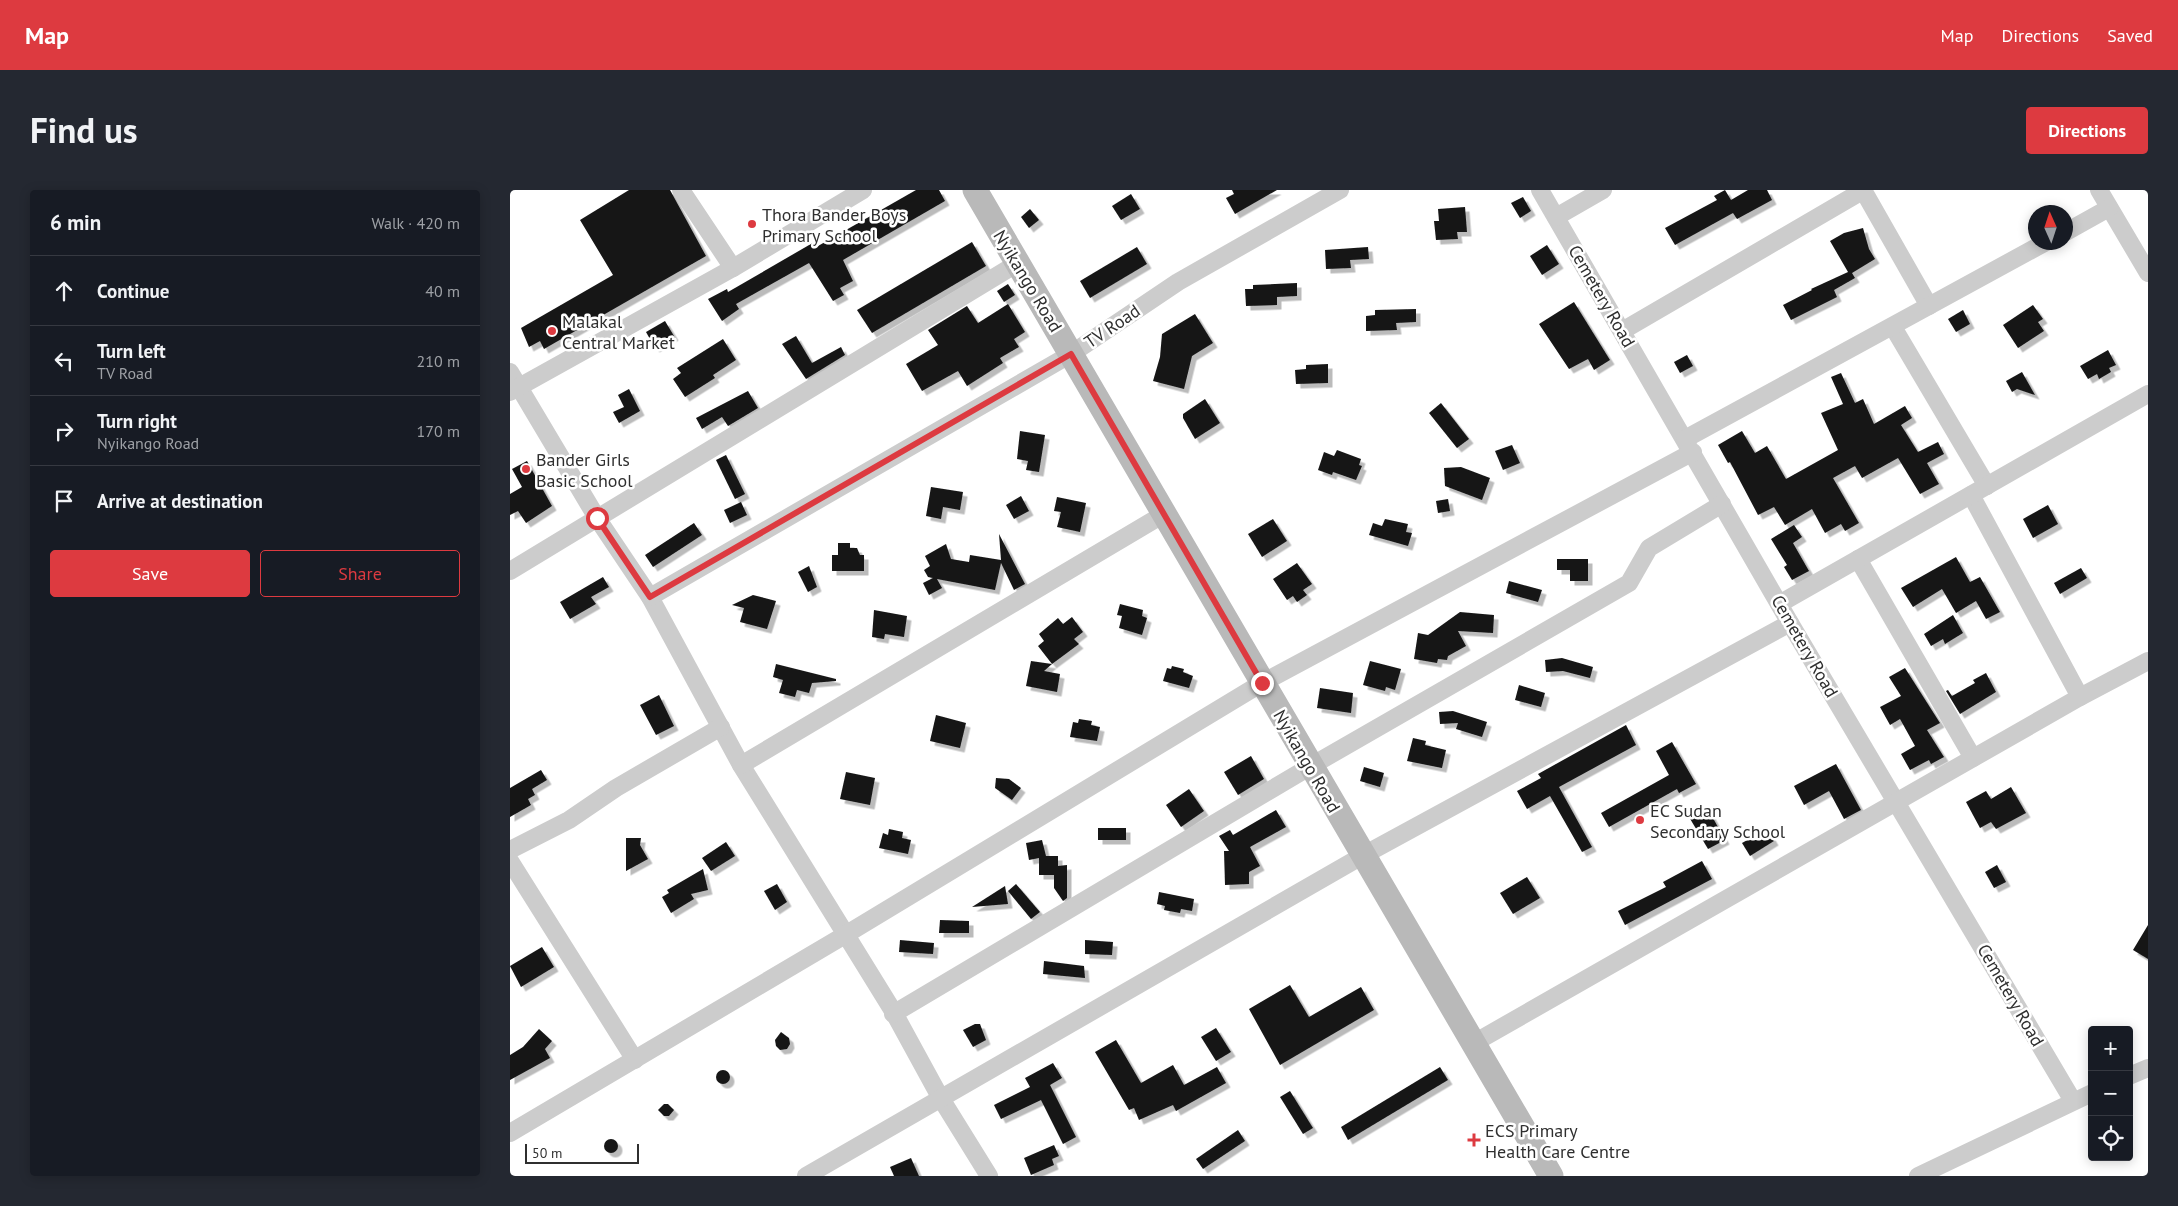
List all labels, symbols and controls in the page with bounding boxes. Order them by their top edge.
text: Map [25,20,69,51]
text: Map [1941,24,1973,47]
text: Directions [2001,24,2079,47]
text: Saved [2107,24,2153,47]
text: Find us [30,107,138,153]
button: Directions [2026,107,2148,154]
place label: Thora Bander Boys Primary School [762,203,906,247]
north arrow [2028,205,2073,250]
text: 6 min [50,209,101,236]
text: Walk · 420 m [371,213,460,233]
marker: Thora Bander Boys Primary School [746,218,758,230]
street label: Nyikango Road [989,226,1067,336]
street label: Cemetery Road [1563,241,1641,351]
icon: ahead [50,277,78,305]
text: Continue [97,279,169,303]
text: 40 m [425,281,460,301]
street label: TV Road [1080,299,1144,353]
place label: Malakal Central Market [562,310,675,354]
marker: Malakal Central Market [546,325,558,337]
text: Turn left [97,339,166,363]
icon: left [50,347,78,375]
text: 210 m [417,351,460,371]
text: TV Road [97,363,153,383]
text: Turn right [97,409,177,433]
icon: right [50,417,78,445]
text: 170 m [417,421,460,441]
text: Nyikango Road [97,433,199,453]
place label: Bander Girls Basic School [536,448,633,492]
marker: Bander Girls Basic School [520,463,532,475]
icon: arrive [50,487,78,515]
text: Arrive at destination [97,489,263,513]
route start [586,507,609,530]
button: Save [50,550,250,597]
button: Share [260,550,460,597]
street label: Cemetery Road [1766,591,1844,701]
route end [1251,672,1274,695]
street label: Nyikango Road [1268,705,1346,817]
place label: EC Sudan Secondary School [1650,799,1786,843]
marker: EC Sudan Secondary School [1634,814,1646,826]
street label: Cemetery Road [1972,940,2050,1050]
map controls [2088,1026,2133,1161]
button: + [2088,1026,2133,1071]
button: − [2088,1071,2133,1116]
button: locate [2088,1116,2133,1161]
place label: ECS Primary Health Care Centre [1485,1119,1630,1163]
marker: ECS Primary Health Care Centre [1467,1133,1481,1147]
scale bar [525,1141,639,1164]
text: 50 m [532,1144,562,1162]

